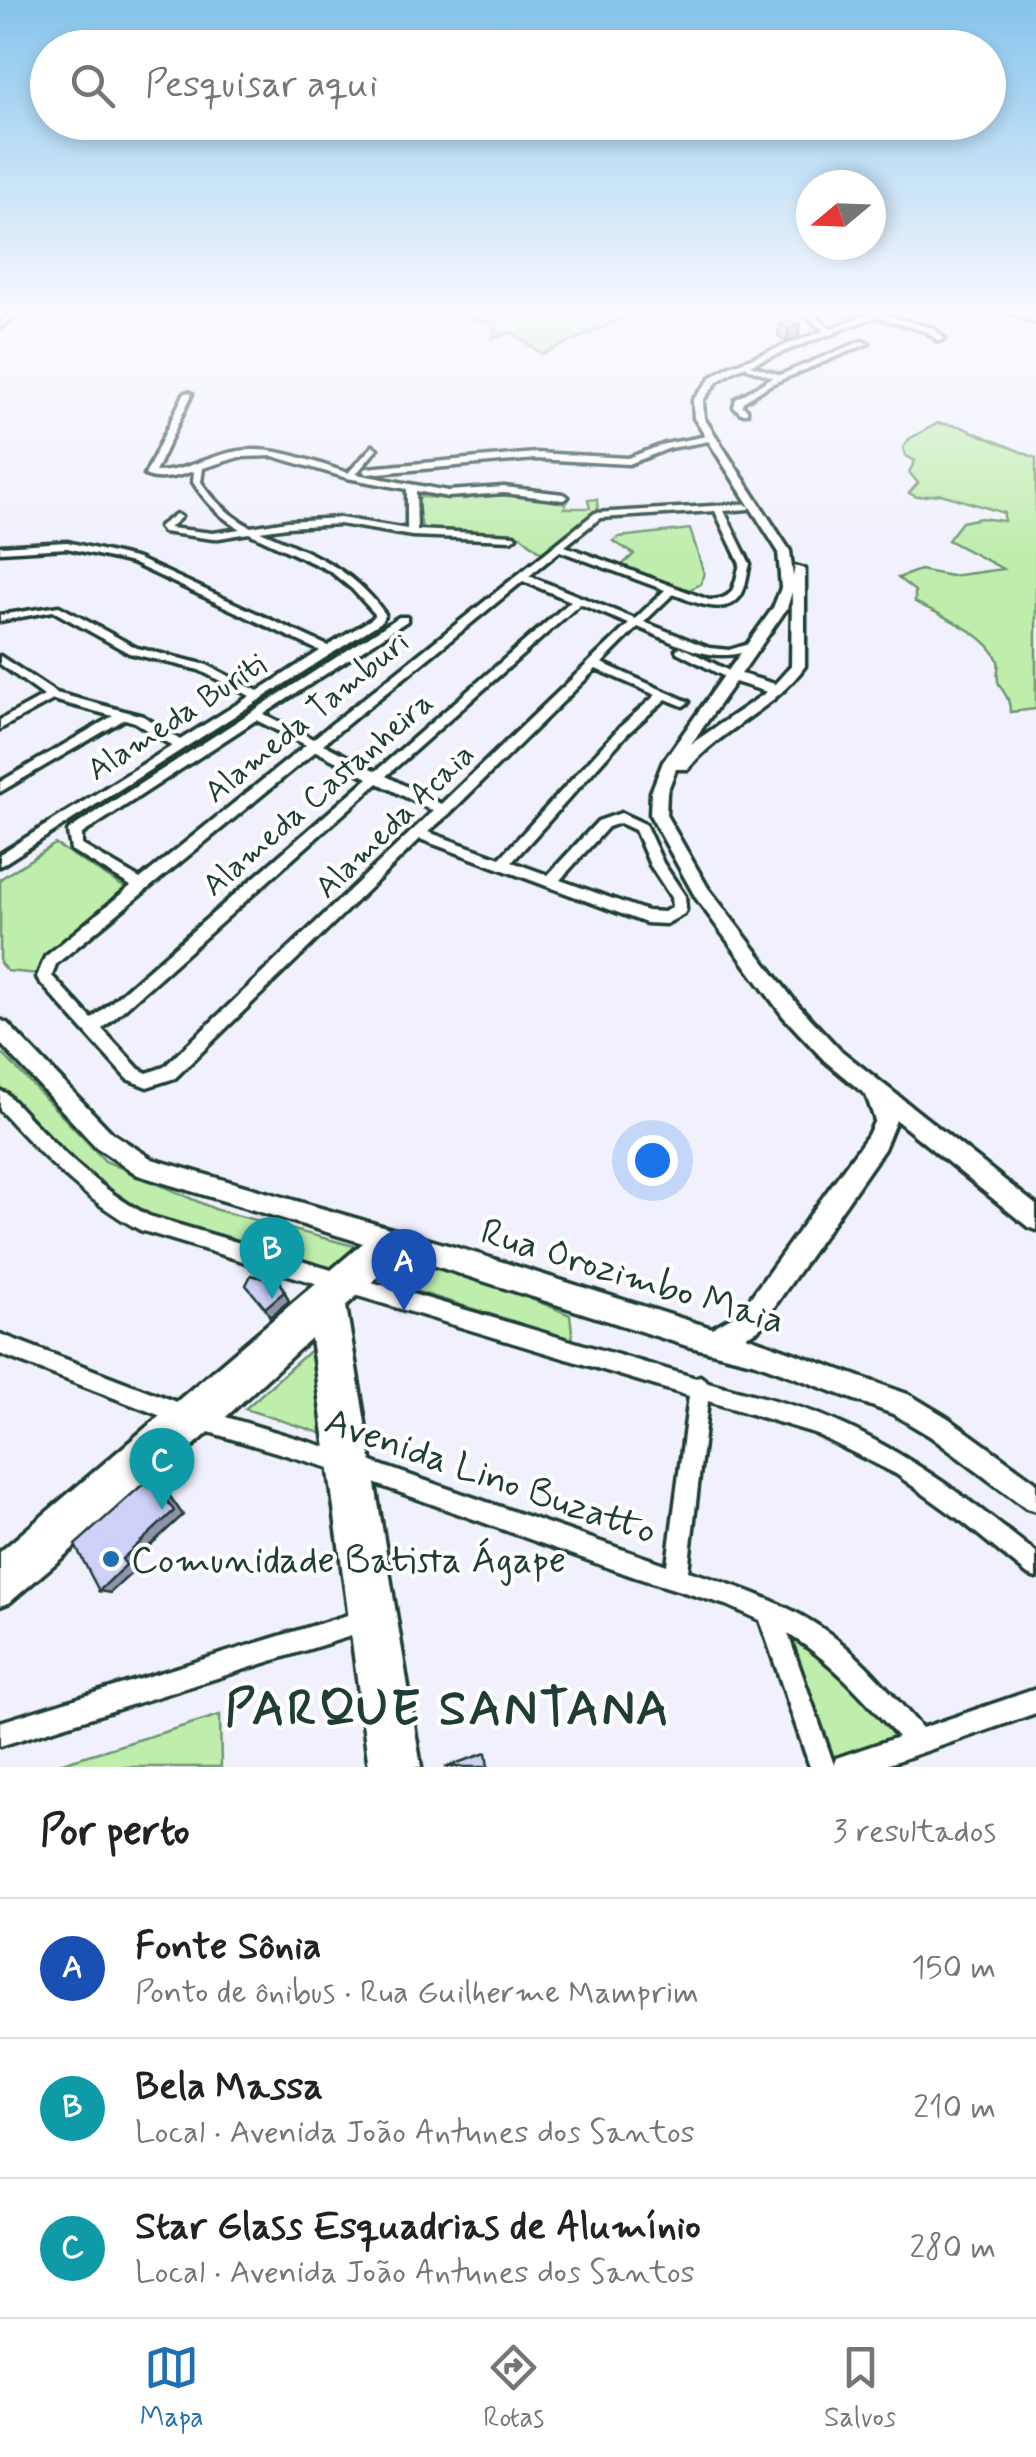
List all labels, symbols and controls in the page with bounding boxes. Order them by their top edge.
search box [30,30,1006,140]
icon: search [65,58,120,113]
text: Pesquisar aqui [145,61,378,110]
north arrow [796,170,886,260]
street label: Alameda Tamburi [196,622,418,813]
street label: Alameda Buriti [79,644,275,791]
street label: Alameda Castanheira [194,683,443,907]
street label: Alameda Acaia [306,734,484,908]
your location [627,1135,678,1186]
street label: Rua Orozimbo Maia [475,1208,790,1347]
pin: B [240,1216,304,1299]
pin: A [372,1228,436,1311]
street label: Avenida Lino Buzatto [318,1398,662,1557]
pin: C [130,1428,194,1510]
place label: Comunidade Batista Ágape [131,1537,566,1586]
marker: Comunidade Batista Ágape [100,1548,122,1570]
district label: PARQUE SANTANA [225,1677,671,1743]
text: Por perto [40,1805,190,1860]
text: 3 resultados [833,1811,996,1853]
text: Fonte Sônia [135,1923,321,1972]
text: A [62,1947,83,1989]
text: 150 m [911,1947,996,1989]
text: Ponto de ônibus · Rua Guilherme Mamprim [135,1972,699,2014]
text: Bela Massa [135,2063,323,2112]
text: B [62,2087,83,2129]
text: 210 m [913,2087,996,2129]
text: Local · Avenida João Antunes dos Santos [135,2112,695,2154]
text: Star Glass Esquadrias de Alumínio [135,2203,701,2252]
text: C [61,2227,84,2269]
text: 280 m [909,2227,996,2269]
text: Local · Avenida João Antunes dos Santos [135,2252,695,2294]
tab: Mapa [140,2340,204,2437]
tab: Rotas [483,2340,544,2437]
tab: Salvos [824,2340,896,2437]

